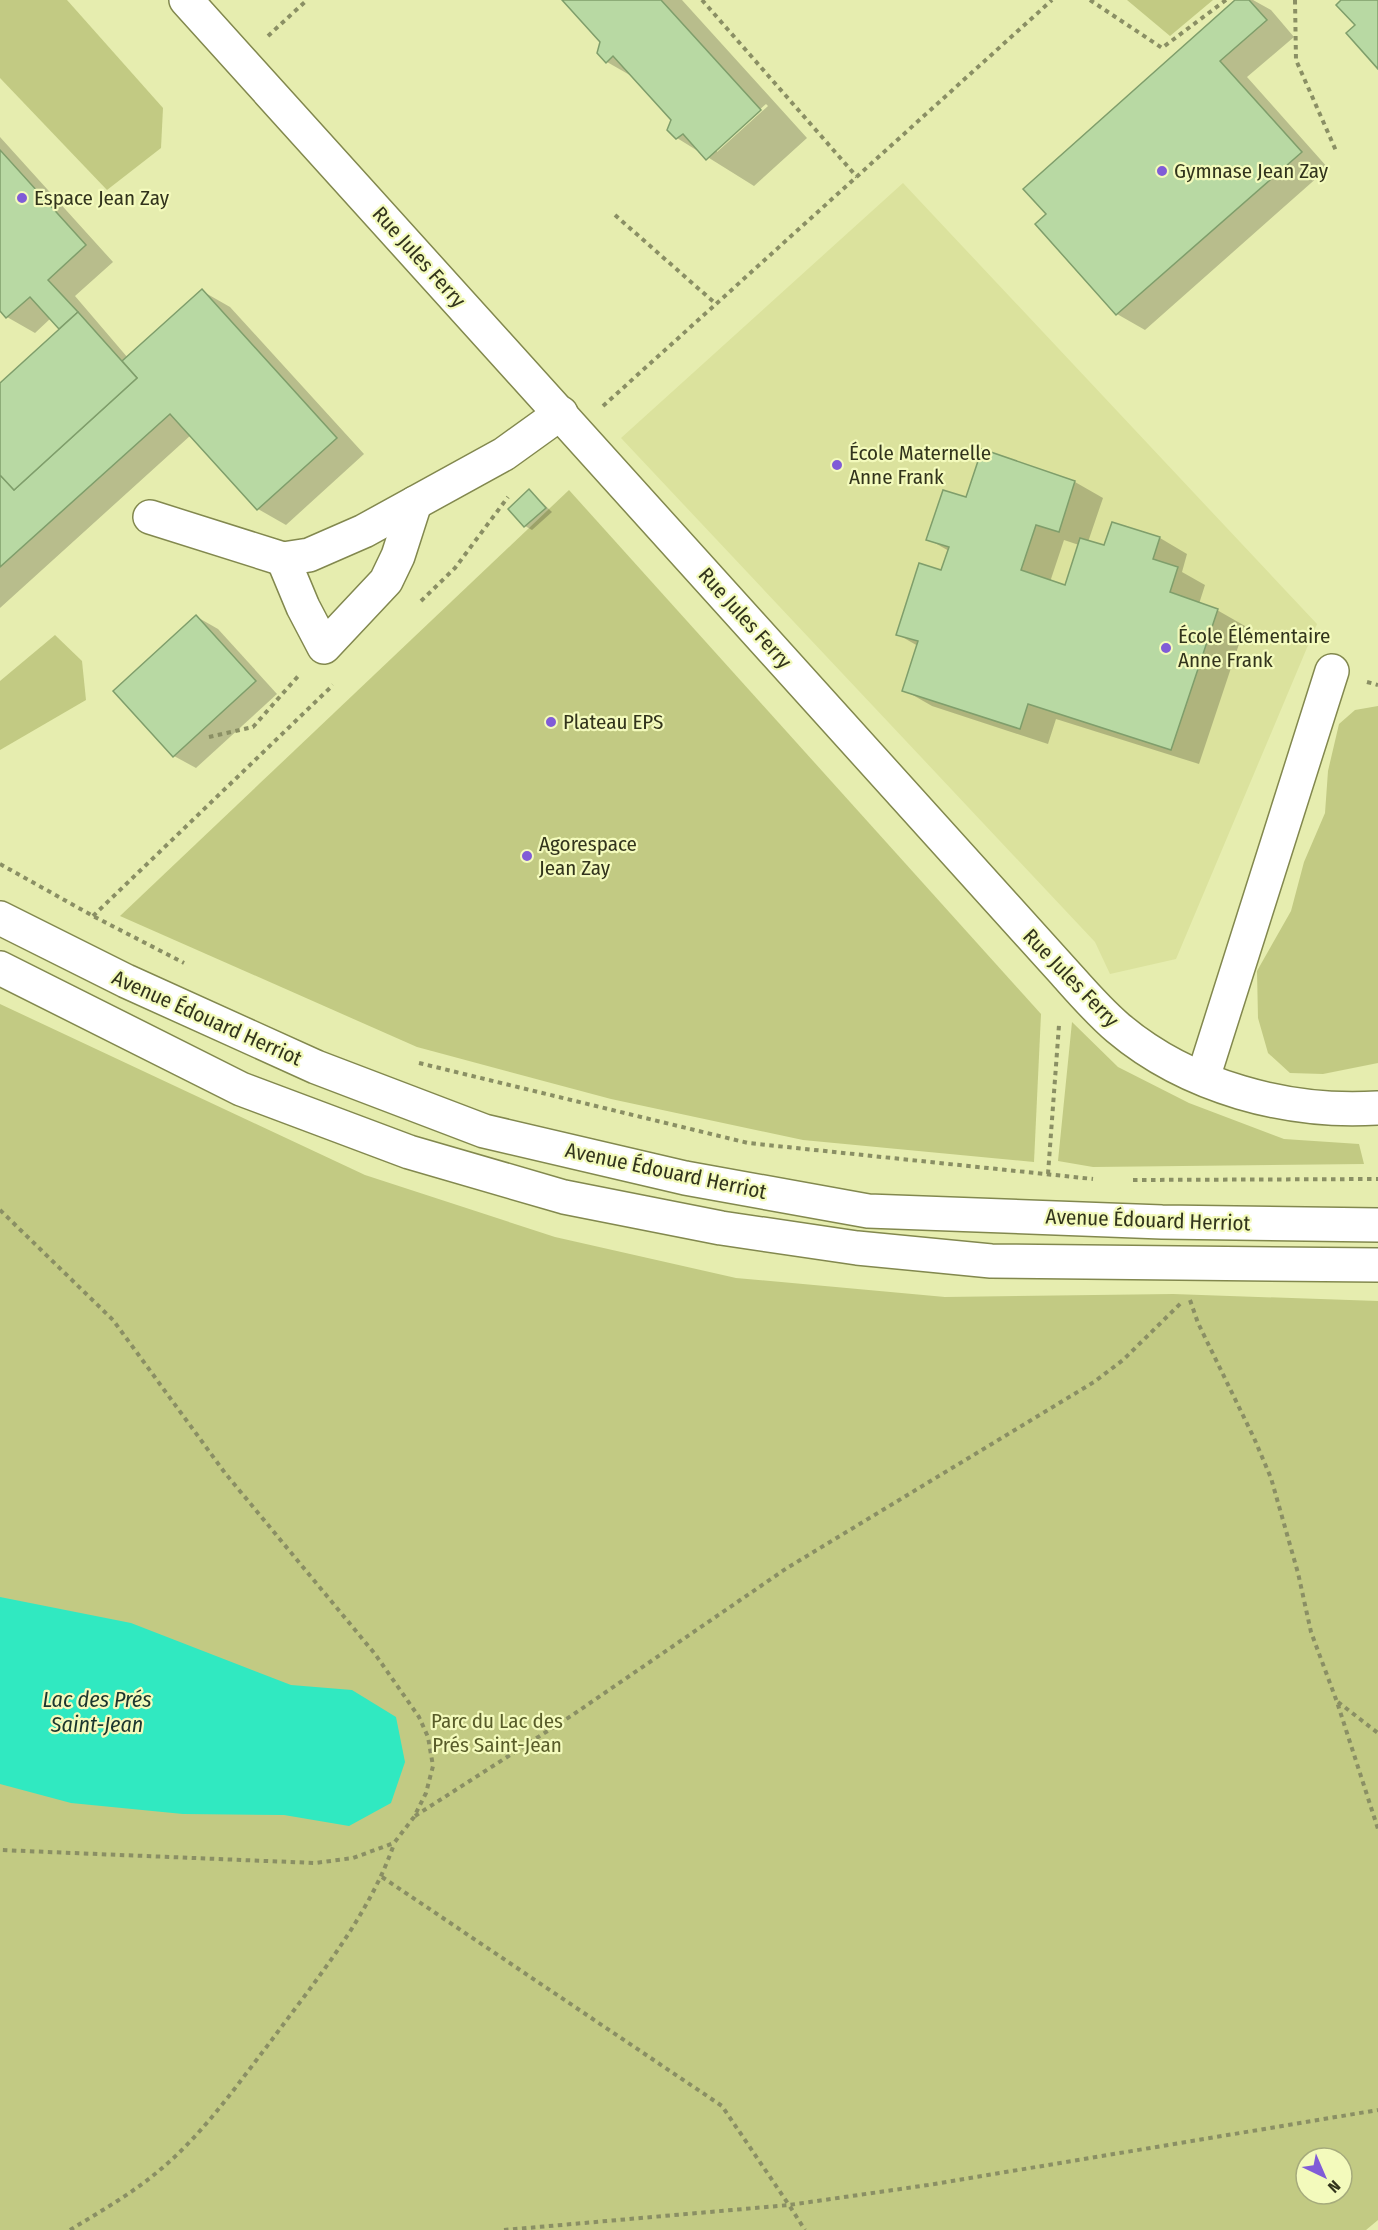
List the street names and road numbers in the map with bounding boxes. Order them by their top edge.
street label: Rue Jules Ferry [367,201,472,313]
street label: Rue Jules Ferry [693,562,798,674]
street label: Rue Jules Ferry [1018,923,1125,1033]
street label: Avenue Édouard Herriot [108,964,306,1072]
street label: Avenue Édouard Herriot [563,1137,769,1205]
street label: Avenue Édouard Herriot [1045,1203,1251,1237]

